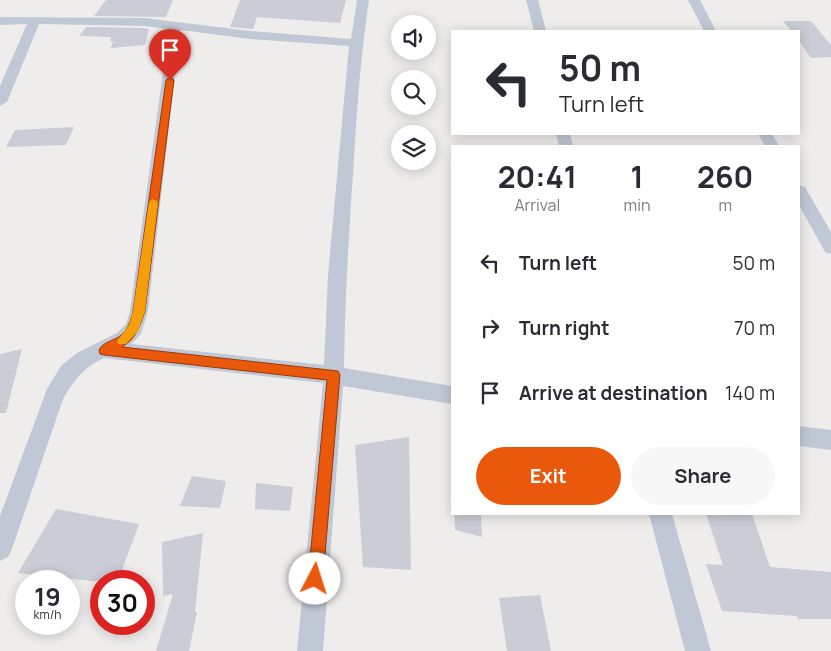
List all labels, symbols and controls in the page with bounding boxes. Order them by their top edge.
map controls [391,15,436,170]
button: sound [391,15,436,60]
pin [149,29,191,80]
icon: arrive [156,36,184,64]
text: 50 m [559,44,641,92]
icon: left [476,50,541,115]
button: search [391,70,436,115]
text: Turn left [559,89,644,119]
button: layers [391,125,436,170]
text: 20:41 [498,156,577,197]
text: 1 [630,156,644,197]
text: 260 [697,156,753,197]
text: Arrival [514,194,560,216]
text: min [624,194,650,216]
text: m [718,194,732,216]
icon: left [476,249,504,277]
text: Turn left [519,250,597,276]
text: 50 m [733,250,775,276]
icon: right [476,314,504,342]
text: Turn right [519,315,609,341]
text: 70 m [734,315,775,341]
icon: arrive [476,379,504,407]
text: Arrive at destination [519,380,708,406]
text: 140 m [725,380,775,406]
button: Exit [476,447,621,505]
button: Share [631,447,775,505]
position arrow [288,552,340,604]
speed limit sign: 30 [90,570,155,635]
text: 19 [34,579,61,614]
text: km/h [34,606,61,623]

